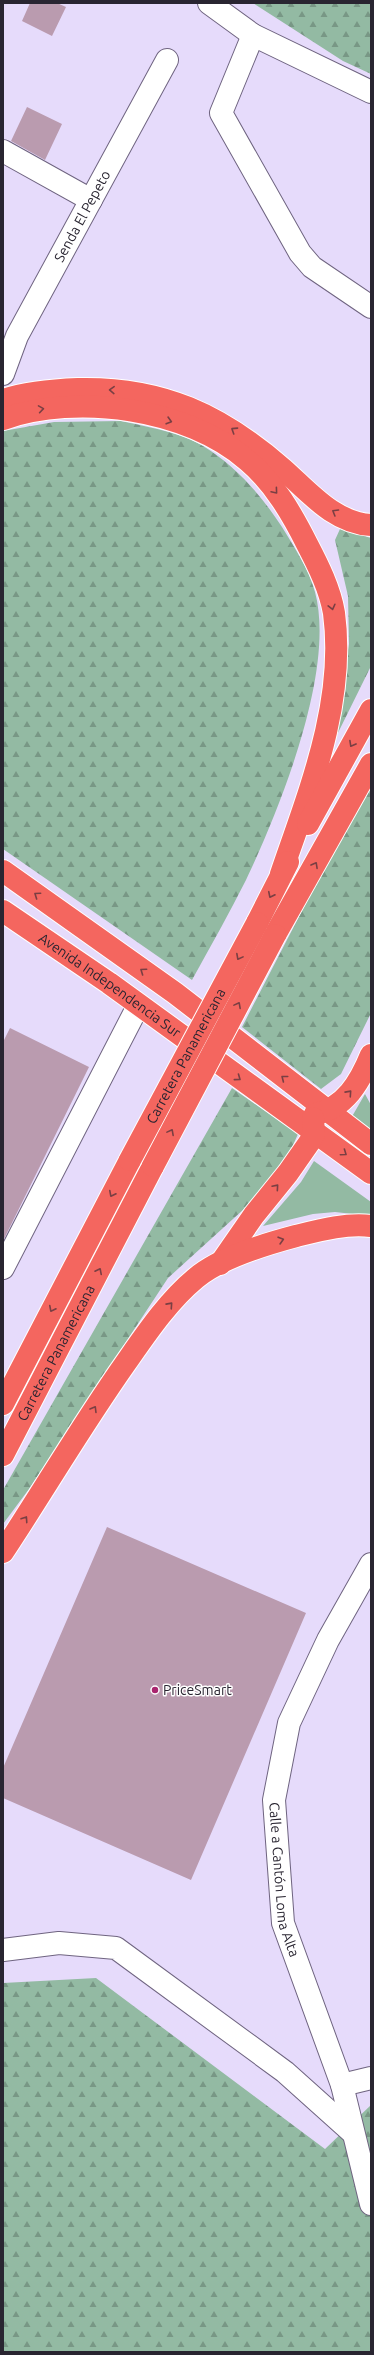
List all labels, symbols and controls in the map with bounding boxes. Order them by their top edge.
street label: Senda El Pepeto [51,167,114,265]
one-way arrow [109,385,115,394]
one-way arrow [37,405,44,414]
one-way arrow [165,416,172,425]
one-way arrow [231,428,238,435]
one-way arrow [270,487,277,494]
one-way arrow [332,510,339,517]
one-way arrow [327,603,336,610]
one-way arrow [350,740,357,747]
one-way arrow [310,862,317,869]
one-way arrow [268,891,276,899]
one-way arrow [34,892,41,900]
street label: Avenida Independencia Sur [36,930,185,1041]
one-way arrow [236,953,244,961]
one-way arrow [140,968,147,976]
street label: Carretera Panamericana [143,986,228,1126]
one-way arrow [234,1001,241,1009]
one-way arrow [233,1073,240,1080]
one-way arrow [282,1076,289,1083]
one-way arrow [345,1091,352,1098]
one-way arrow [167,1129,174,1136]
one-way arrow [340,1148,347,1156]
one-way arrow [271,1184,278,1192]
one-way arrow [110,1190,117,1197]
one-way arrow [277,1237,284,1245]
one-way arrow [94,1268,102,1276]
street label: Carretera Panamericana [14,1282,98,1424]
one-way arrow [166,1302,173,1309]
one-way arrow [50,1305,57,1313]
one-way arrow [89,1406,96,1413]
one-way arrow [20,1517,27,1524]
place label: PriceSmart [163,1682,232,1698]
marker: PriceSmart [150,1685,160,1695]
street label: Calle a Cantón Loma Alta [266,1802,303,1959]

